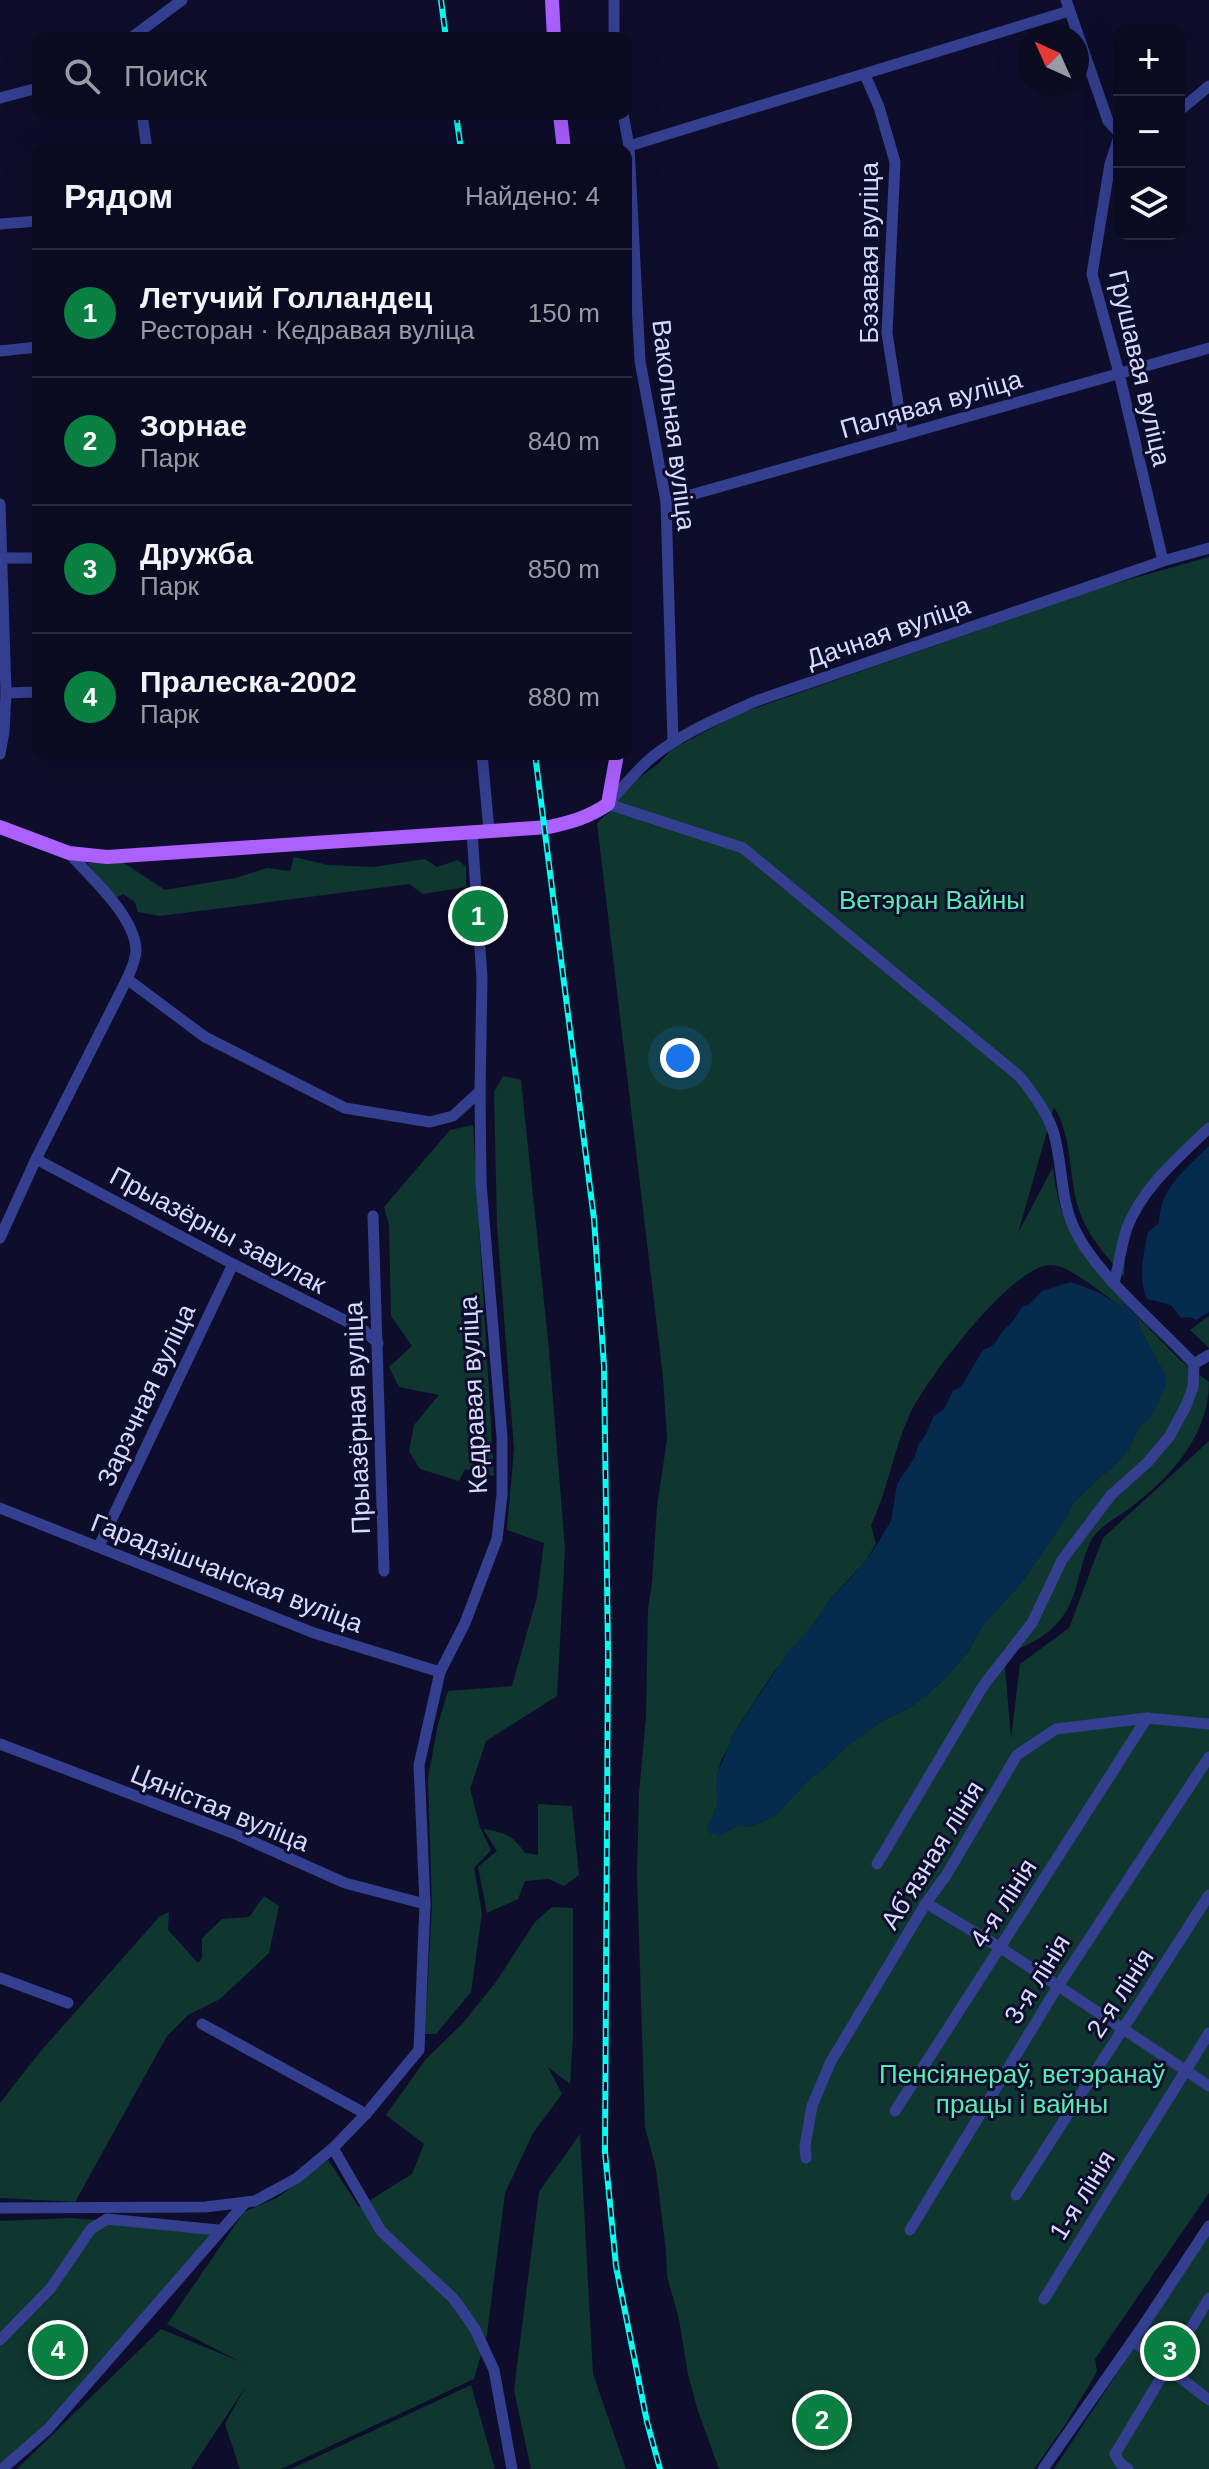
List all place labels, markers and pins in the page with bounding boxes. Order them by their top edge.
pin: 1 [452,886,504,946]
pin: 4 [32,2320,84,2380]
pin: 3 [1144,2321,1196,2381]
pin: 2 [796,2390,848,2450]

